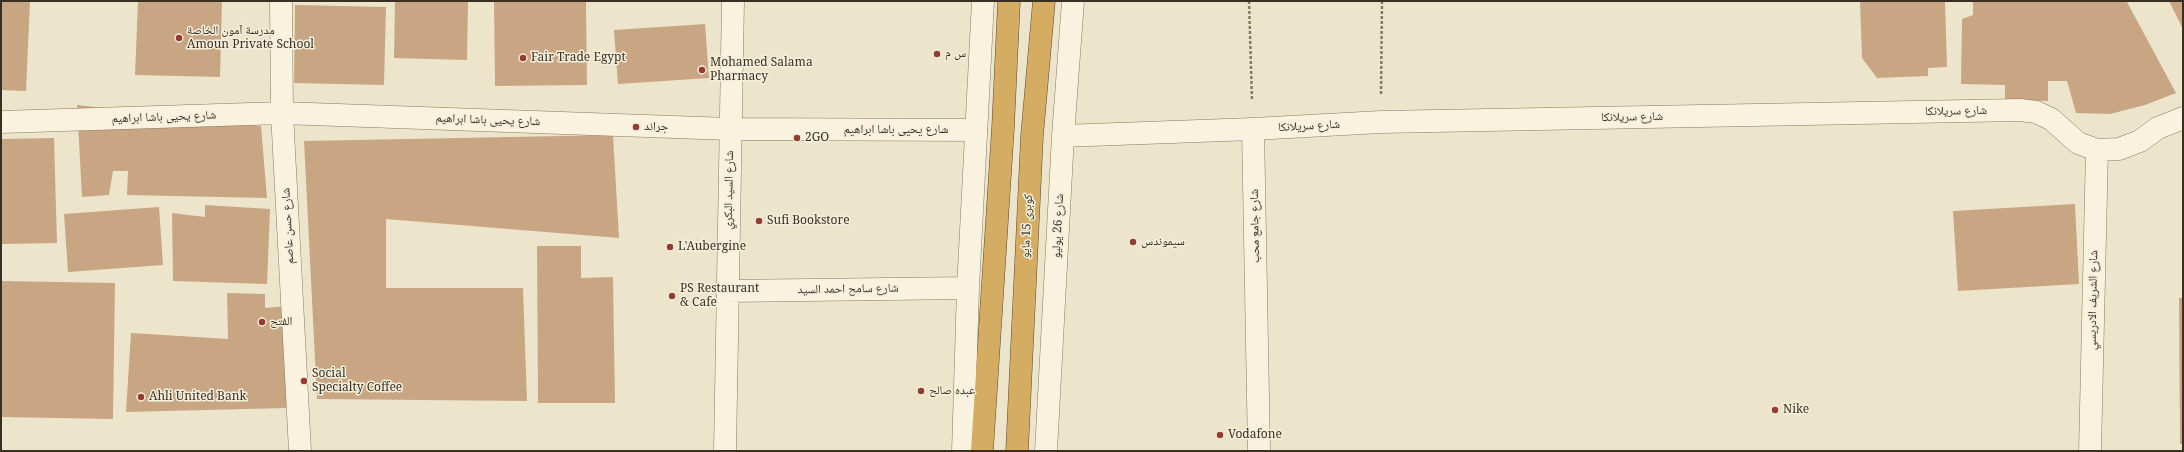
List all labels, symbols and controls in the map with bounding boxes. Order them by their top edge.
place label: مدرسة آمون الخاصة Amoun Private School [187,24,314,52]
marker: مدرسة آمون الخاصة Amoun Private School [174,33,184,43]
place label: س م [945,47,966,61]
marker: س م [932,49,942,59]
place label: Fair Trade Egypt [531,51,626,65]
marker: Fair Trade Egypt [518,53,528,63]
place label: Mohamed Salama Pharmacy [710,56,813,84]
marker: Mohamed Salama Pharmacy [697,65,707,75]
street label: شارع سريلانكا [1925,103,1987,119]
street label: شارع يحيى باشا ابراهيم [111,108,217,126]
street label: شارع سريلانكا [1601,109,1663,125]
street label: شارع يحيى باشا ابراهيم [435,111,541,129]
street label: شارع سريلانكا [1278,117,1340,135]
place label: جراند [644,120,668,134]
marker: جراند [631,122,641,132]
street label: شارع يحيى باشا ابراهيم [844,123,948,137]
place label: 2GO [805,131,829,145]
marker: 2GO [792,133,802,143]
street label: شارع السيد البكري [721,150,737,230]
street label: شارع حسن عاصم [279,187,297,265]
street label: شارع جامع محب [1247,189,1263,263]
street label: شارع 26 يوليو [1049,193,1067,259]
street label: كوبرى 15 مايو [1018,194,1036,258]
place label: Sufi Bookstore [767,214,850,228]
marker: Sufi Bookstore [754,216,764,226]
place label: سيموندس [1141,235,1185,249]
marker: سيموندس [1128,237,1138,247]
place label: L'Aubergine [678,240,746,254]
marker: L'Aubergine [665,242,675,252]
street label: شارع الشريف الادريسي [2085,250,2101,350]
street label: شارع سامح احمد السيد [797,281,899,297]
place label: PS Restaurant & Cafe [680,282,759,310]
marker: PS Restaurant & Cafe [667,291,677,301]
place label: الفتح [270,315,292,329]
marker: الفتح [257,317,267,327]
place label: Social Specialty Coffee [312,367,402,395]
marker: Social Specialty Coffee [299,376,309,386]
place label: عبده صالح [929,384,975,398]
marker: عبده صالح [916,386,926,396]
place label: Ahli United Bank [149,390,246,404]
marker: Ahli United Bank [136,392,146,402]
place label: Nike [1783,403,1809,417]
marker: Nike [1770,405,1780,415]
place label: Vodafone [1228,428,1282,442]
marker: Vodafone [1215,430,1225,440]

